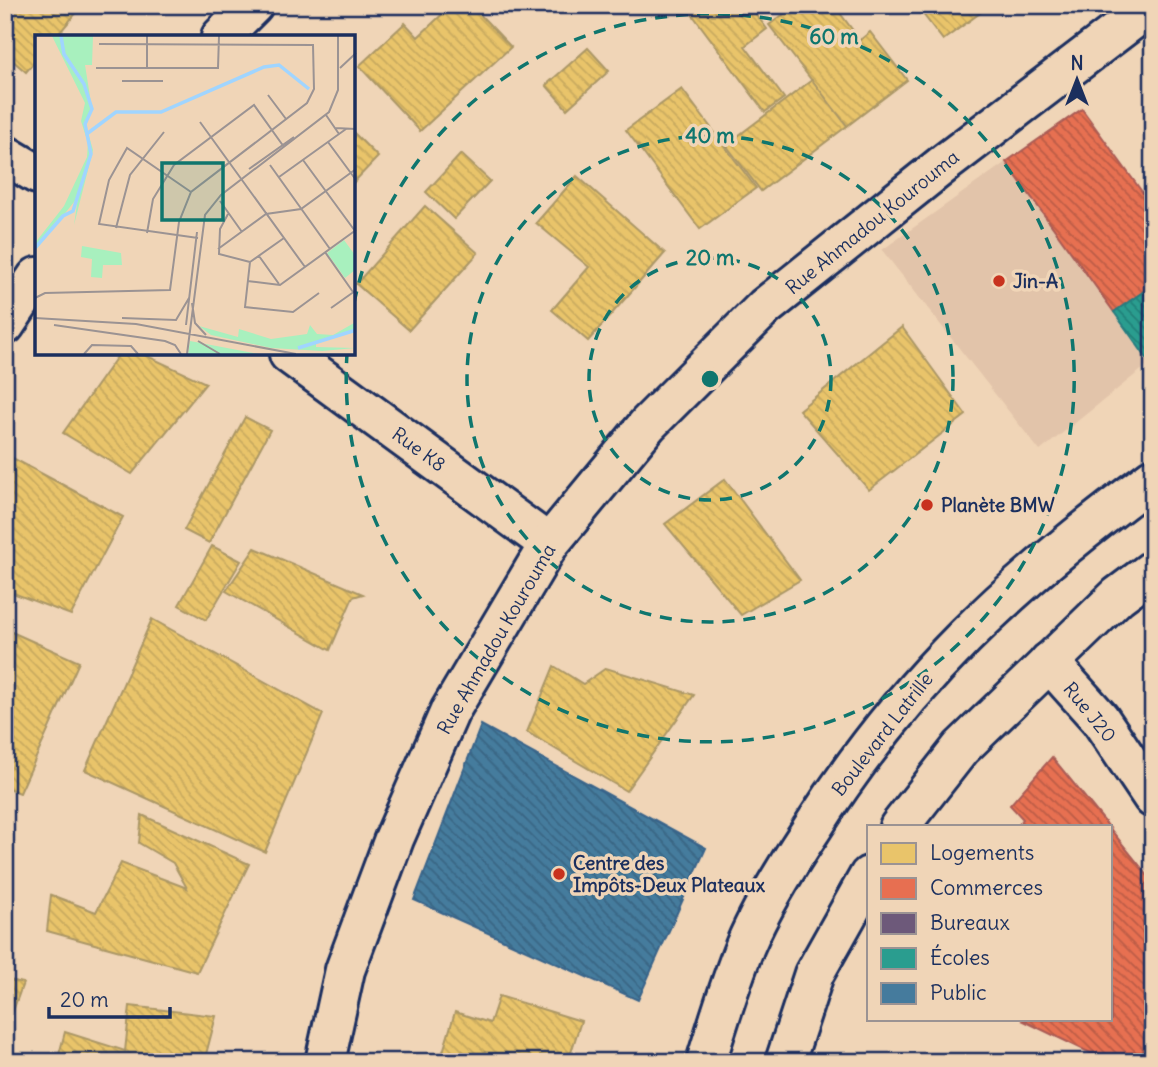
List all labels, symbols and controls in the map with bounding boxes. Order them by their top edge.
text: 60 m [809,23,859,50]
inset map [35,35,355,355]
north arrow [1042,46,1112,116]
text: N [1070,51,1084,75]
text: 40 m [685,122,735,149]
street label: Rue Ahmadou Kourouma [781,145,964,299]
text: 20 m [686,244,735,271]
place label: Jin-A [1013,269,1058,293]
marker: Jin-A [991,273,1007,289]
centre of rings [698,367,722,391]
street label: Rue K8 [388,422,450,476]
place label: Planète BMW [941,493,1056,517]
marker: Planète BMW [919,497,935,513]
street label: Rue Ahmadou Kourouma [432,539,560,739]
street label: Boulevard Latrille [826,667,938,801]
street label: Rue J20 [1058,677,1122,747]
legend [867,825,1112,1021]
text: Logements [930,839,1034,866]
place label: Centre des Impôts-Deux Plateaux [573,851,766,897]
marker: Centre des Impôts-Deux Plateaux [551,866,567,882]
text: Commerces [930,874,1043,901]
text: Bureaux [930,909,1010,936]
text: Écoles [930,944,990,971]
scale bar [49,976,170,1020]
text: Public [930,979,987,1006]
text: 20 m [60,986,109,1013]

